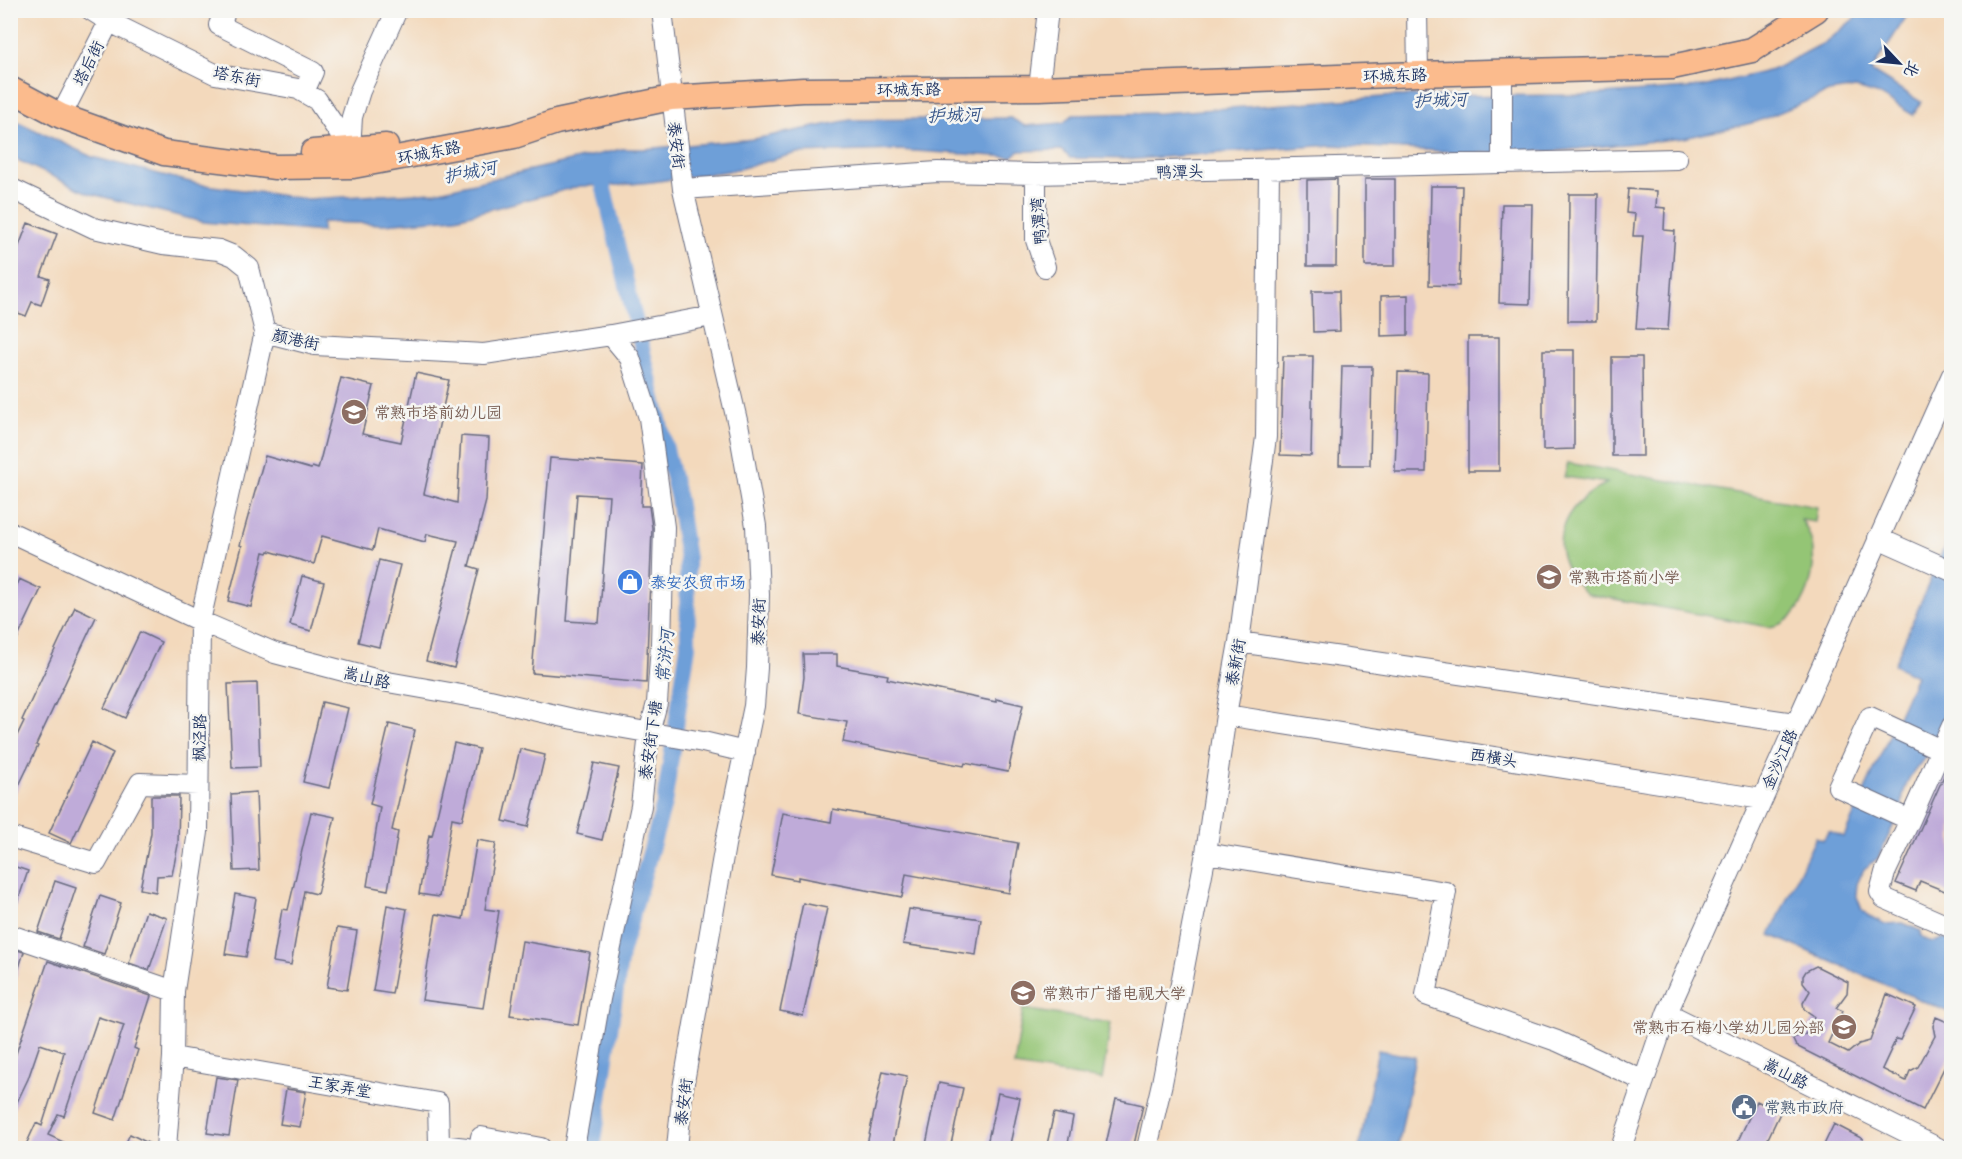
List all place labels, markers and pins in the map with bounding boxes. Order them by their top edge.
school or university icon: 常熟市塔前幼儿园 [339,397,369,427]
place label: 常熟市塔前幼儿园 [374,402,502,422]
school or university icon: 常熟市塔前小学 [1534,562,1564,592]
shop icon: 泰安农贸市场 [615,567,645,597]
place label: 常熟市塔前小学 [1568,567,1680,587]
place label: 泰安农贸市场 [650,572,746,592]
school or university icon: 常熟市广播电视大学 [1008,978,1038,1008]
place label: 常熟市广播电视大学 [1042,983,1186,1003]
school or university icon: 常熟市石梅小学幼儿园分部 [1829,1012,1859,1042]
place label: 常熟市石梅小学幼儿园分部 [1632,1017,1824,1037]
public building icon: 常熟市政府 [1729,1092,1759,1122]
place label: 常熟市政府 [1764,1097,1844,1117]

